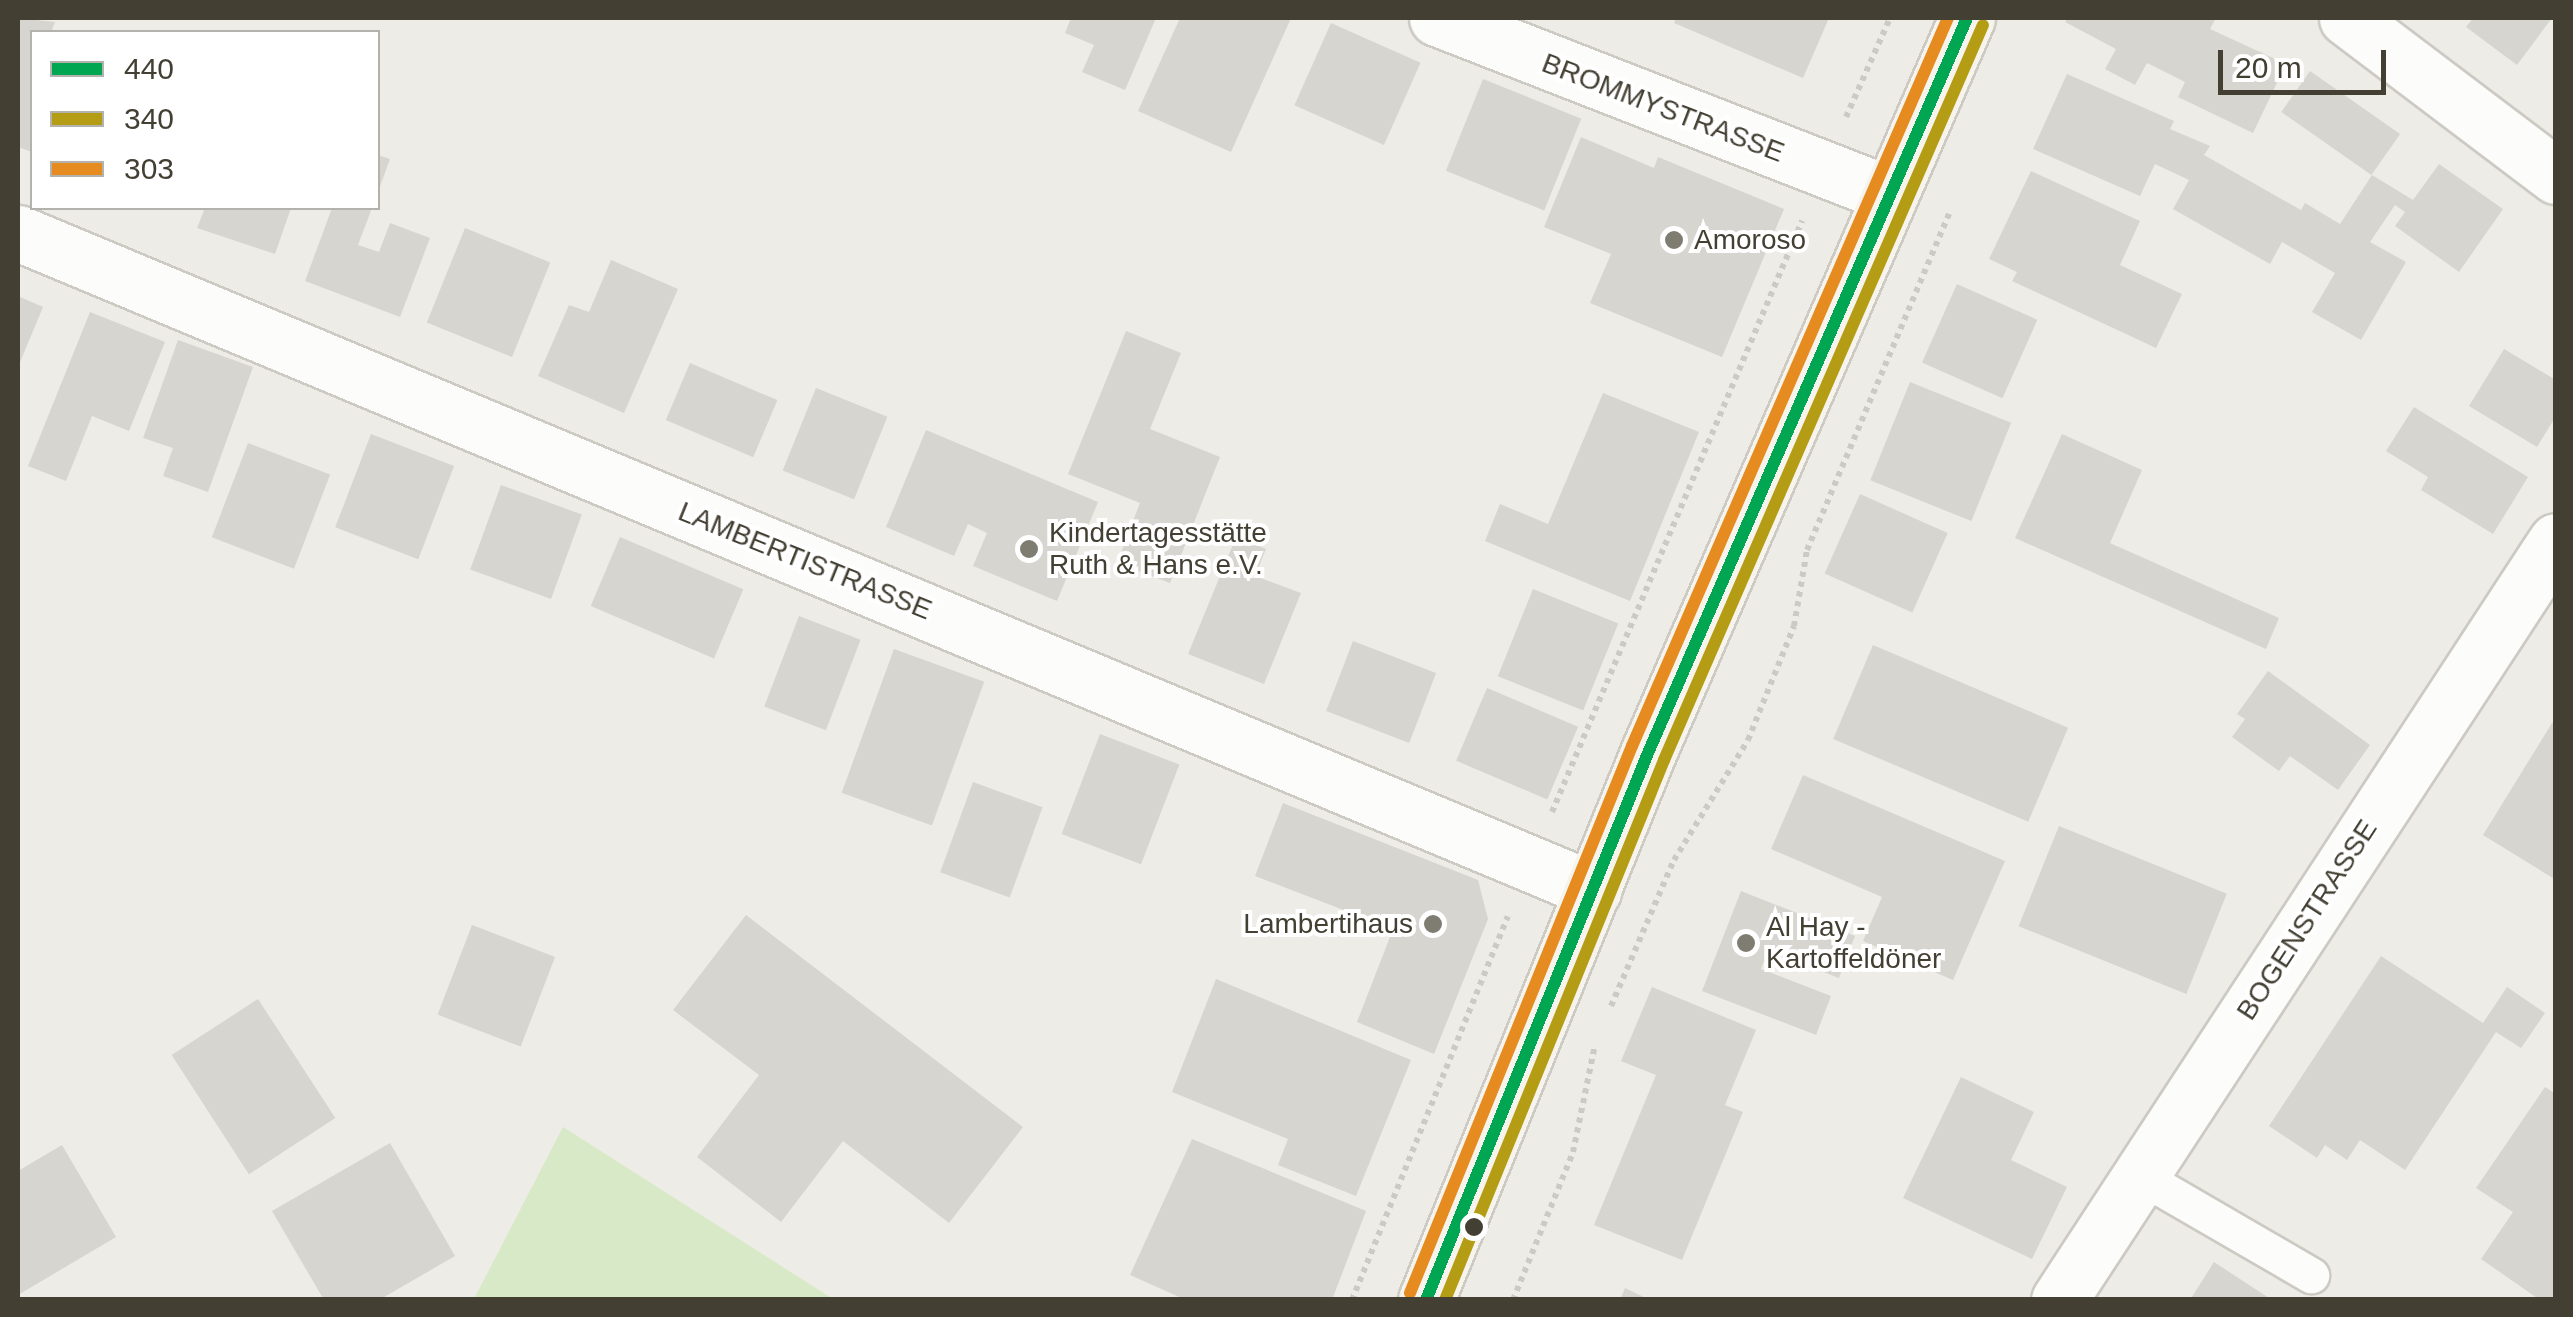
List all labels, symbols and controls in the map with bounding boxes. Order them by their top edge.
legend [30,30,380,210]
scale bar [2223,30,2390,92]
street label: BROMMYSTRASSE [1537,46,1789,170]
text: 20 m [2235,51,2302,84]
text: 440 [124,52,174,85]
text: 340 [124,102,174,135]
text: 303 [124,152,174,185]
place label: Amoroso [1694,223,1806,257]
marker: Amoroso [1663,229,1685,251]
street label: LAMBERTISTRASSE [673,495,937,627]
place label: Kindertagesstätte Ruth & Hans e.V. [1049,516,1267,582]
marker: Kindertagesstätte Ruth & Hans e.V. [1018,538,1040,560]
street label: BOGENSTRASSE [2230,814,2384,1026]
place label: Lambertihaus [1243,907,1413,941]
place label: Al Hay - Kartoffeldöner [1766,910,1941,976]
marker: Lambertihaus [1422,913,1444,935]
marker: Al Hay - Kartoffeldöner [1735,932,1757,954]
unlabelled marker [1464,1217,1484,1237]

